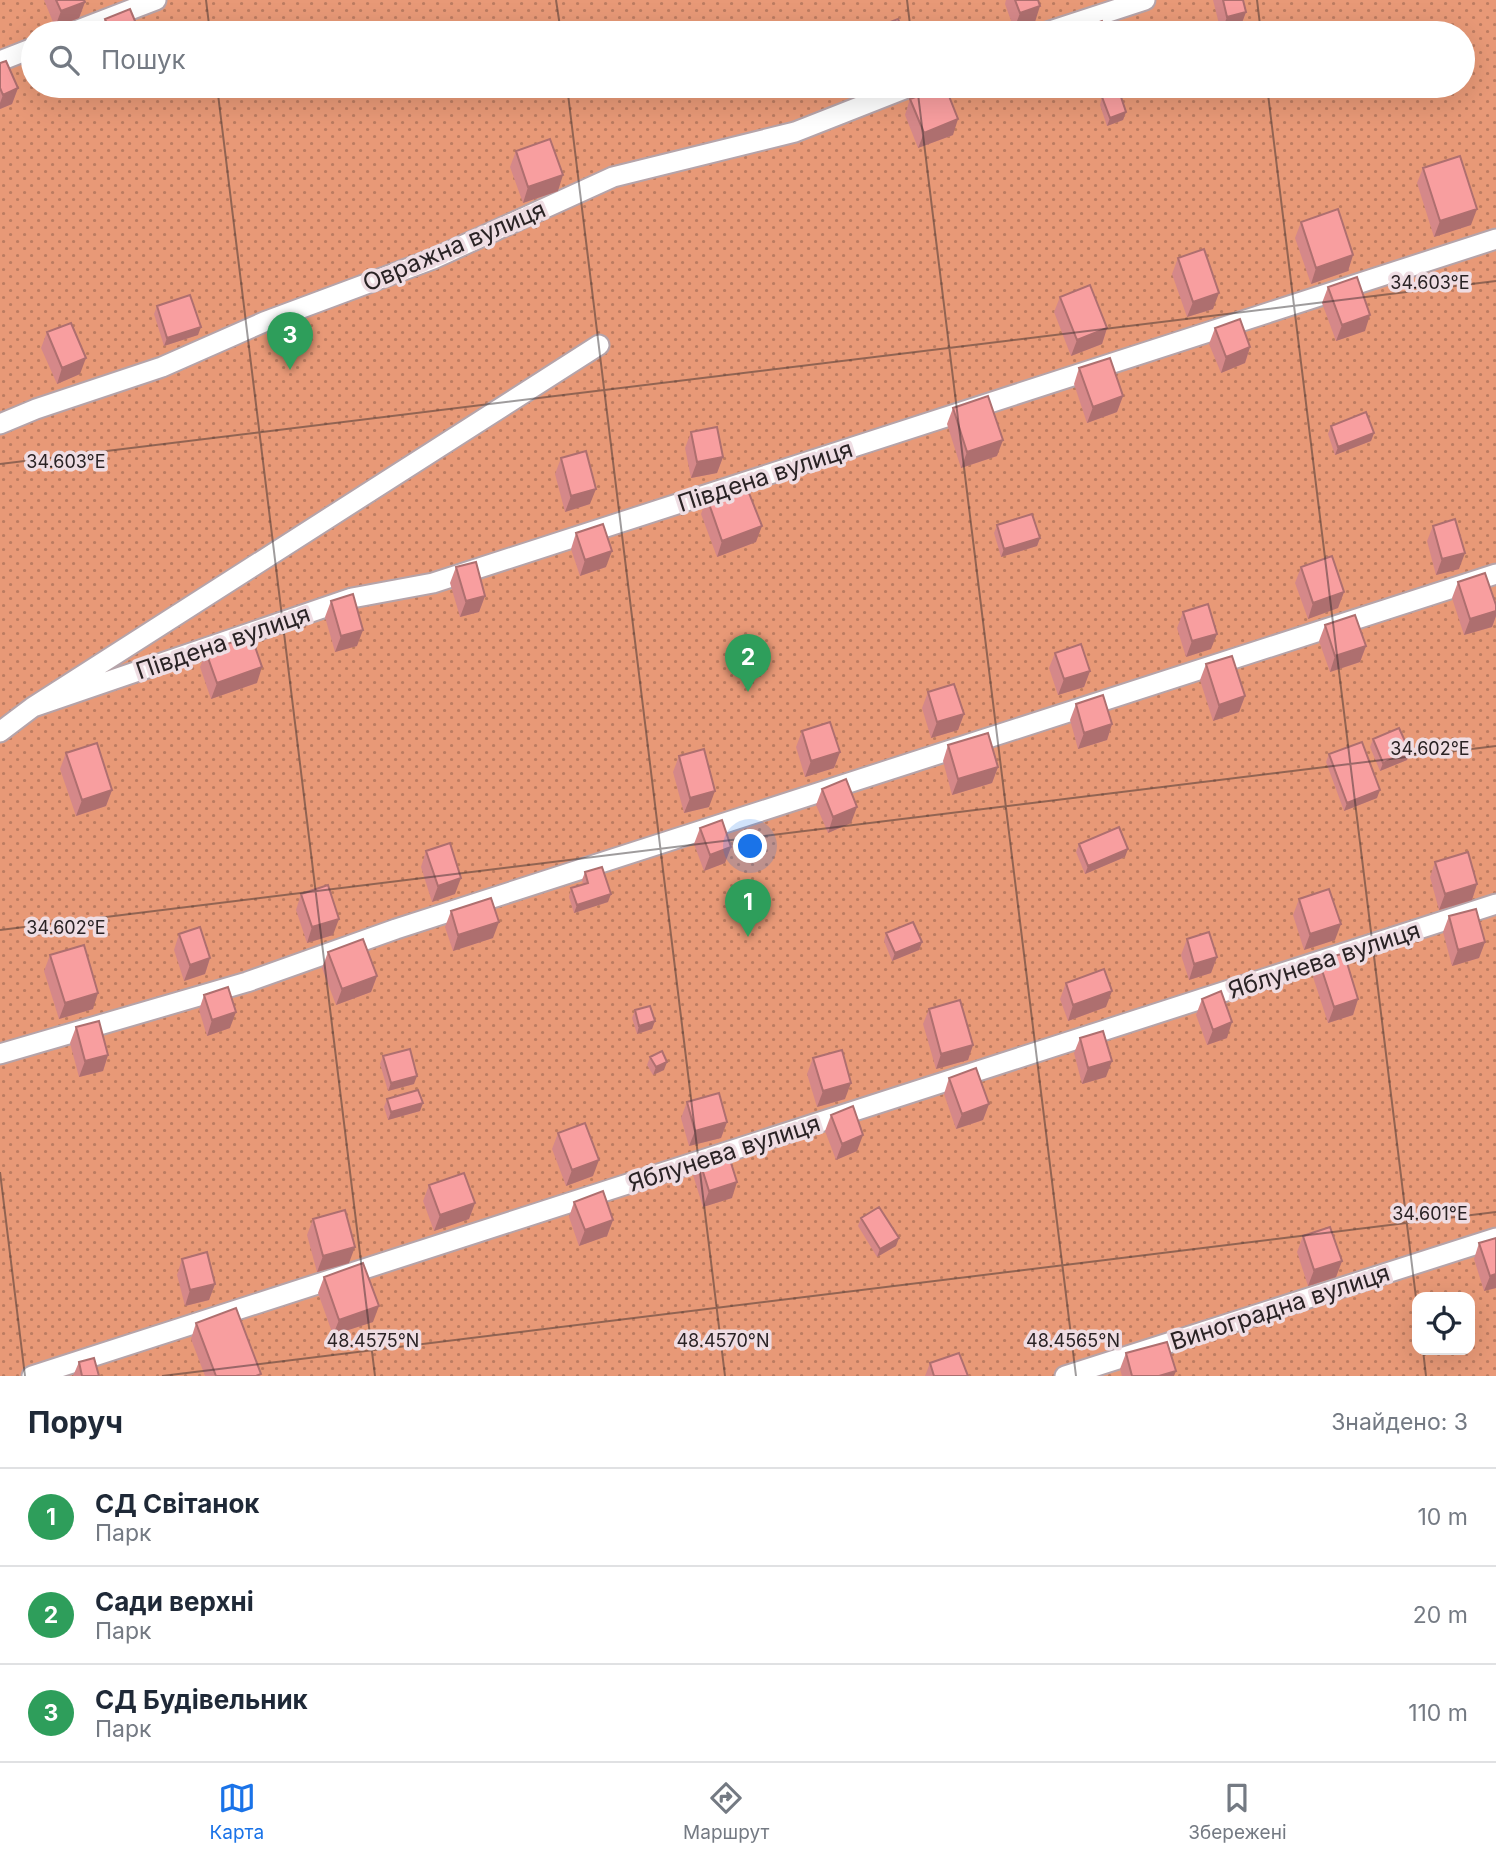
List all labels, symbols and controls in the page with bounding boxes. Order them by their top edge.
search box [21,21,1475,98]
icon: search [45,41,83,79]
text: Пошук [101,44,186,75]
street label: Овражна вулиця [358,194,550,298]
text: 34.603°E [1390,272,1470,293]
pin: 3 [267,312,313,370]
street label: Південа вулиця [674,434,856,518]
text: 34.603°E [26,451,106,472]
street label: Південа вулиця [132,599,314,685]
pin: 2 [725,634,771,692]
text: 34.602°E [1390,738,1470,759]
your location [733,829,767,863]
pin: 1 [725,879,771,937]
street label: Яблунева вулиця [1224,915,1424,1005]
text: 34.602°E [26,917,106,938]
street label: Яблунева вулиця [624,1108,824,1198]
text: 34.601°E [1392,1203,1468,1224]
street label: Виноградна вулиця [1167,1258,1393,1356]
map controls [1412,1292,1475,1355]
button: locate [1412,1292,1475,1355]
text: 48.4575°N [327,1330,419,1351]
text: 48.4570°N [676,1330,770,1351]
text: 48.4565°N [1026,1330,1120,1351]
text: Поруч [28,1404,123,1440]
text: Знайдено: 3 [1331,1408,1468,1436]
text: СД Світанок [95,1488,260,1519]
text: 1 [46,1503,56,1531]
text: 10 m [1418,1503,1468,1531]
text: Парк [95,1519,152,1547]
text: Сади верхні [95,1586,254,1617]
text: 2 [44,1601,58,1629]
text: 20 m [1413,1601,1468,1629]
text: Парк [95,1617,152,1645]
text: СД Будівельник [95,1684,308,1715]
text: 3 [44,1699,58,1727]
text: 110 m [1408,1699,1468,1727]
text: Парк [95,1715,152,1743]
tab: Карта [210,1779,264,1844]
tab: Маршрут [683,1779,769,1844]
tab: Збережені [1188,1779,1287,1844]

